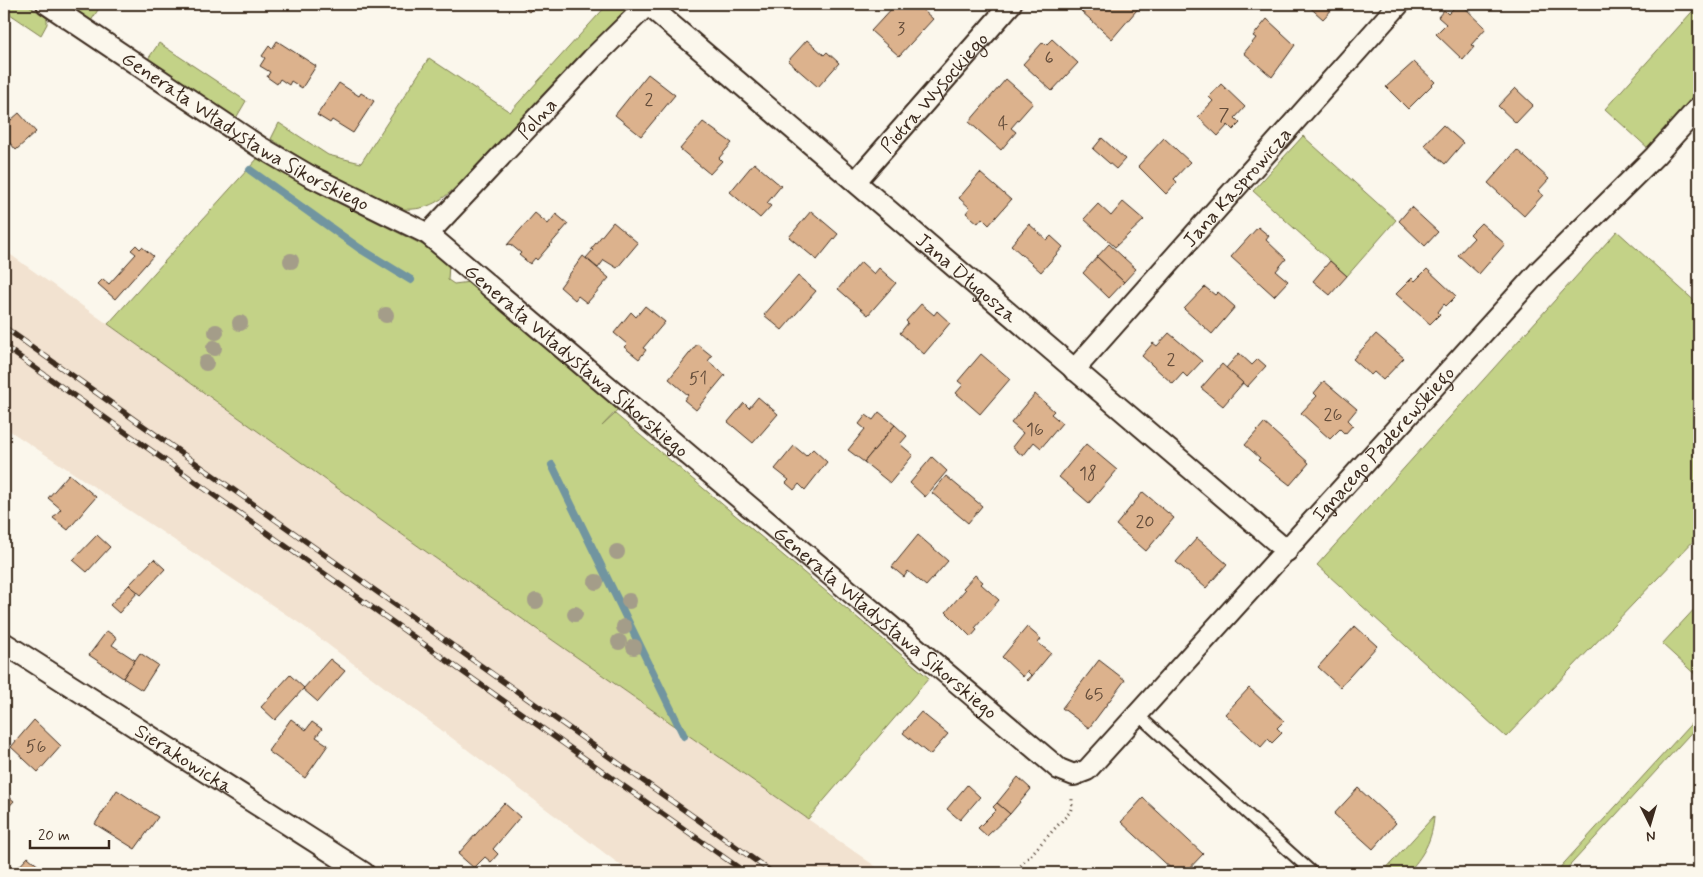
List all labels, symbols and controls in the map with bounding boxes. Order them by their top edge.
house number: 3 [897,17,905,41]
street label: Piotra Wysockiego [874,27,995,160]
street label: Generała Władysława Sikorskiego [116,46,374,218]
house number: 6 [1044,46,1054,70]
house number: 2 [645,88,654,112]
street label: Polna [512,92,564,146]
house number: 7 [1219,103,1230,127]
house number: 4 [998,112,1008,136]
street label: Jana Kasprowicza [1177,122,1299,254]
street label: Jana Długosza [909,227,1024,331]
street label: Generała Władysława Sikorskiego [458,258,694,464]
house number: 2 [1167,348,1176,372]
street label: Ignacego Paderewskiego [1307,361,1462,528]
house number: 51 [689,367,707,391]
house number: 26 [1324,403,1342,427]
house number: 16 [1026,418,1044,442]
house number: 18 [1079,462,1097,486]
house number: 20 [1135,510,1155,534]
street label: Generała Władysława Sikorskiego [767,520,1003,726]
house number: 65 [1085,683,1103,707]
street label: Sierakowicka [129,718,239,802]
house number: 56 [26,735,46,759]
north arrow [1626,800,1676,850]
scale bar [30,817,109,849]
text: 20 m [38,826,70,846]
text: N [1646,827,1656,845]

